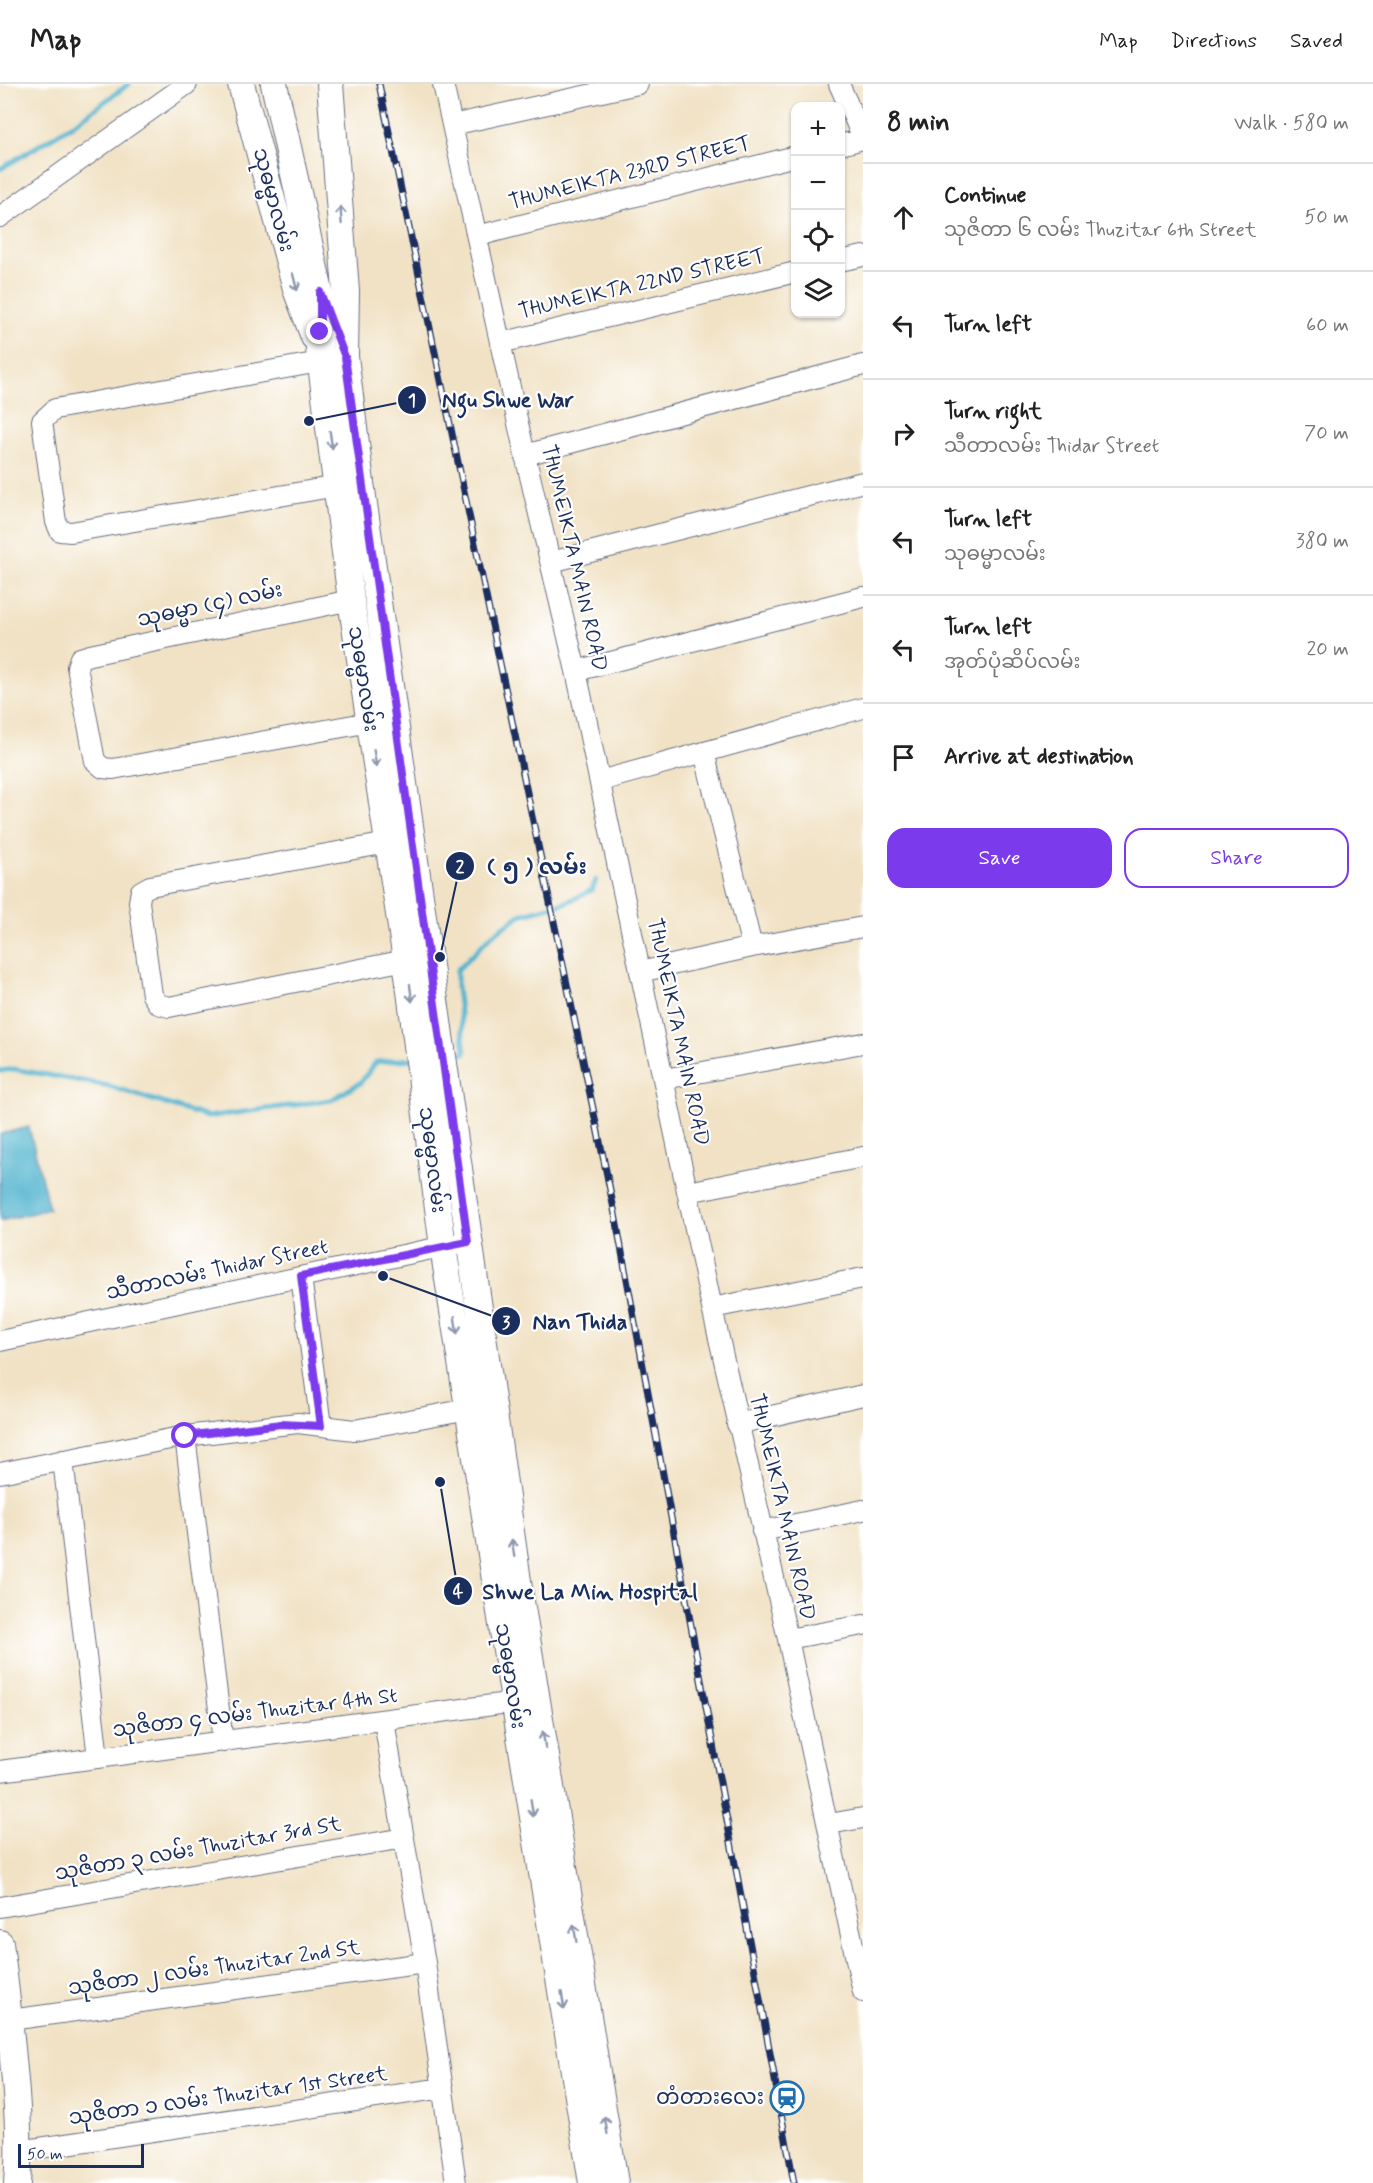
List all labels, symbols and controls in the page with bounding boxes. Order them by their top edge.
text: Map [30,23,81,60]
text: Map [1099,27,1138,55]
text: Directions [1171,27,1257,55]
text: Saved [1290,27,1343,55]
map controls [791,102,845,318]
button: + [791,102,845,156]
text: 8 min [887,106,950,140]
text: Walk · 580 m [1234,110,1349,137]
street label: THUMEIKTA 23RD STREET [506,129,754,217]
street label: သုဓမ္မာလမ်း [243,144,303,256]
button: − [791,156,845,210]
text: Continue [944,182,1026,210]
icon: ahead [887,201,920,234]
text: 50 m [1304,204,1349,231]
one-way arrow [335,205,346,225]
button: locate [791,210,845,264]
text: သုဇိတာ ၆ လမ်း Thuzitar 6th Street [944,217,1256,244]
street label: THUMEIKTA 22ND STREET [516,242,768,326]
button: layers [791,264,845,318]
one-way arrow [290,273,301,292]
icon: left [887,309,920,342]
text: Turn left [944,311,1032,339]
text: 60 m [1306,312,1349,339]
route end [306,318,332,344]
callout: Ngu Shwe War [397,380,590,420]
text: Ngu Shwe War [442,387,575,419]
text: 1 [408,389,416,413]
text: Turn right [944,398,1042,426]
icon: right [887,417,920,450]
text: 70 m [1304,420,1349,447]
one-way arrow [326,430,337,450]
text: သီတာလမ်း Thidar Street [944,433,1159,460]
street label: THUMEIKTA MAIN ROAD [534,442,614,674]
text: Turn left [944,506,1032,534]
icon: left [887,525,920,558]
text: 380 m [1296,528,1349,555]
text: သုဓမ္မာလမ်း [944,541,1046,568]
street label: သုဓမ္မာ (၄) လမ်း [134,573,286,636]
text: Turn left [944,614,1032,642]
street label: သုဓမ္မာလမ်း [338,624,388,734]
icon: left [887,633,920,666]
text: 20 m [1306,636,1349,663]
text: အုတ်ပုံဆိပ်လမ်း [944,649,1080,676]
icon: arrive [887,741,920,774]
text: Arrive at destination [944,743,1134,771]
one-way arrow [370,748,381,768]
button: Save [887,828,1112,888]
button: Share [1124,828,1349,888]
callout: ( ၅ ) လမ်း [445,846,599,886]
text: ( ၅ ) လမ်း [487,851,587,884]
text: 2 [456,855,465,879]
street label: THUMEIKTA MAIN ROAD [640,916,716,1148]
one-way arrow [405,982,416,1002]
street label: သုဓမ္မာလမ်း [409,1105,455,1215]
street label: သီတာလမ်း Thidar Street [103,1230,331,1307]
callout: Nan Thida [491,1301,639,1341]
text: Nan Thida [533,1309,628,1337]
text: 3 [502,1311,511,1335]
one-way arrow [450,1315,461,1335]
street label: THUMEIKTA MAIN ROAD [742,1391,822,1623]
route start [171,1422,197,1448]
one-way arrow [508,1538,519,1558]
callout: Shwe La Min Hospital [443,1571,707,1611]
text: Shwe La Min Hospital [482,1579,698,1607]
text: 4 [453,1580,464,1604]
street label: သုဓမ္မာလမ်း [485,1621,535,1731]
street label: သုဇိတာ ၄ လမ်း Thuzitar 4th St [111,1679,399,1746]
one-way arrow [538,1731,549,1751]
one-way arrow [527,1798,538,1818]
street label: သုဇိတာ ၃ လမ်း Thuzitar 3rd St [52,1807,344,1890]
one-way arrow [569,1923,580,1943]
street label: သုဇိတာ ၂ လမ်း Thuzitar 2nd St [66,1931,362,2004]
one-way arrow [558,1990,569,2010]
street label: သုဇိတာ ၁ လမ်း Thuzitar 1st Street [66,2057,390,2134]
station icon: တံတားလေး [769,2080,805,2116]
place label: တံတားလေး [656,2084,764,2112]
one-way arrow [600,2116,611,2136]
scale bar [18,2141,144,2168]
text: 50 m [27,2144,63,2165]

